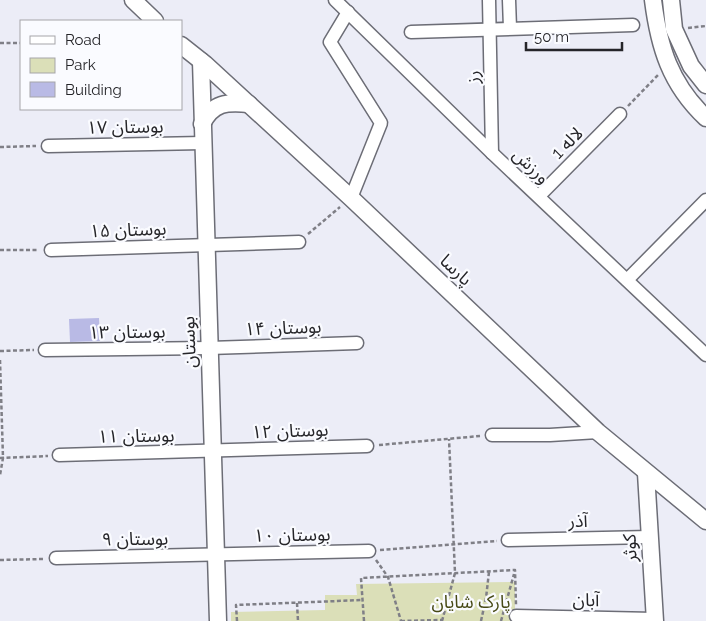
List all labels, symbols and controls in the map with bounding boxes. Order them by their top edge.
legend [20,20,182,110]
scale bar [526,20,622,52]
text: 50 m [534,28,569,46]
text: Road [65,31,101,49]
text: Park [65,56,96,74]
street label: رز [462,70,484,85]
text: Building [65,81,122,99]
street label: بوستان ۱۷ [86,115,164,139]
street label: لاله 1 [546,122,587,163]
street label: ورزش [508,143,554,189]
street label: بوستان ۱۵ [89,218,167,242]
street label: پارسا [435,250,477,290]
street label: بوستان [177,316,201,368]
street label: بوستان ۱۴ [244,316,322,340]
street label: بوستان ۱۳ [88,320,166,344]
street label: بوستان ۱۲ [251,419,329,443]
street label: بوستان ۱۱ [97,424,175,448]
street label: آذر [567,510,589,532]
street label: بوستان ۱۰ [253,523,331,547]
street label: بوستان ۹ [102,527,168,551]
street label: کوثر [618,533,642,564]
street label: آبان [572,589,600,611]
park label: پارک شایان [431,591,511,613]

